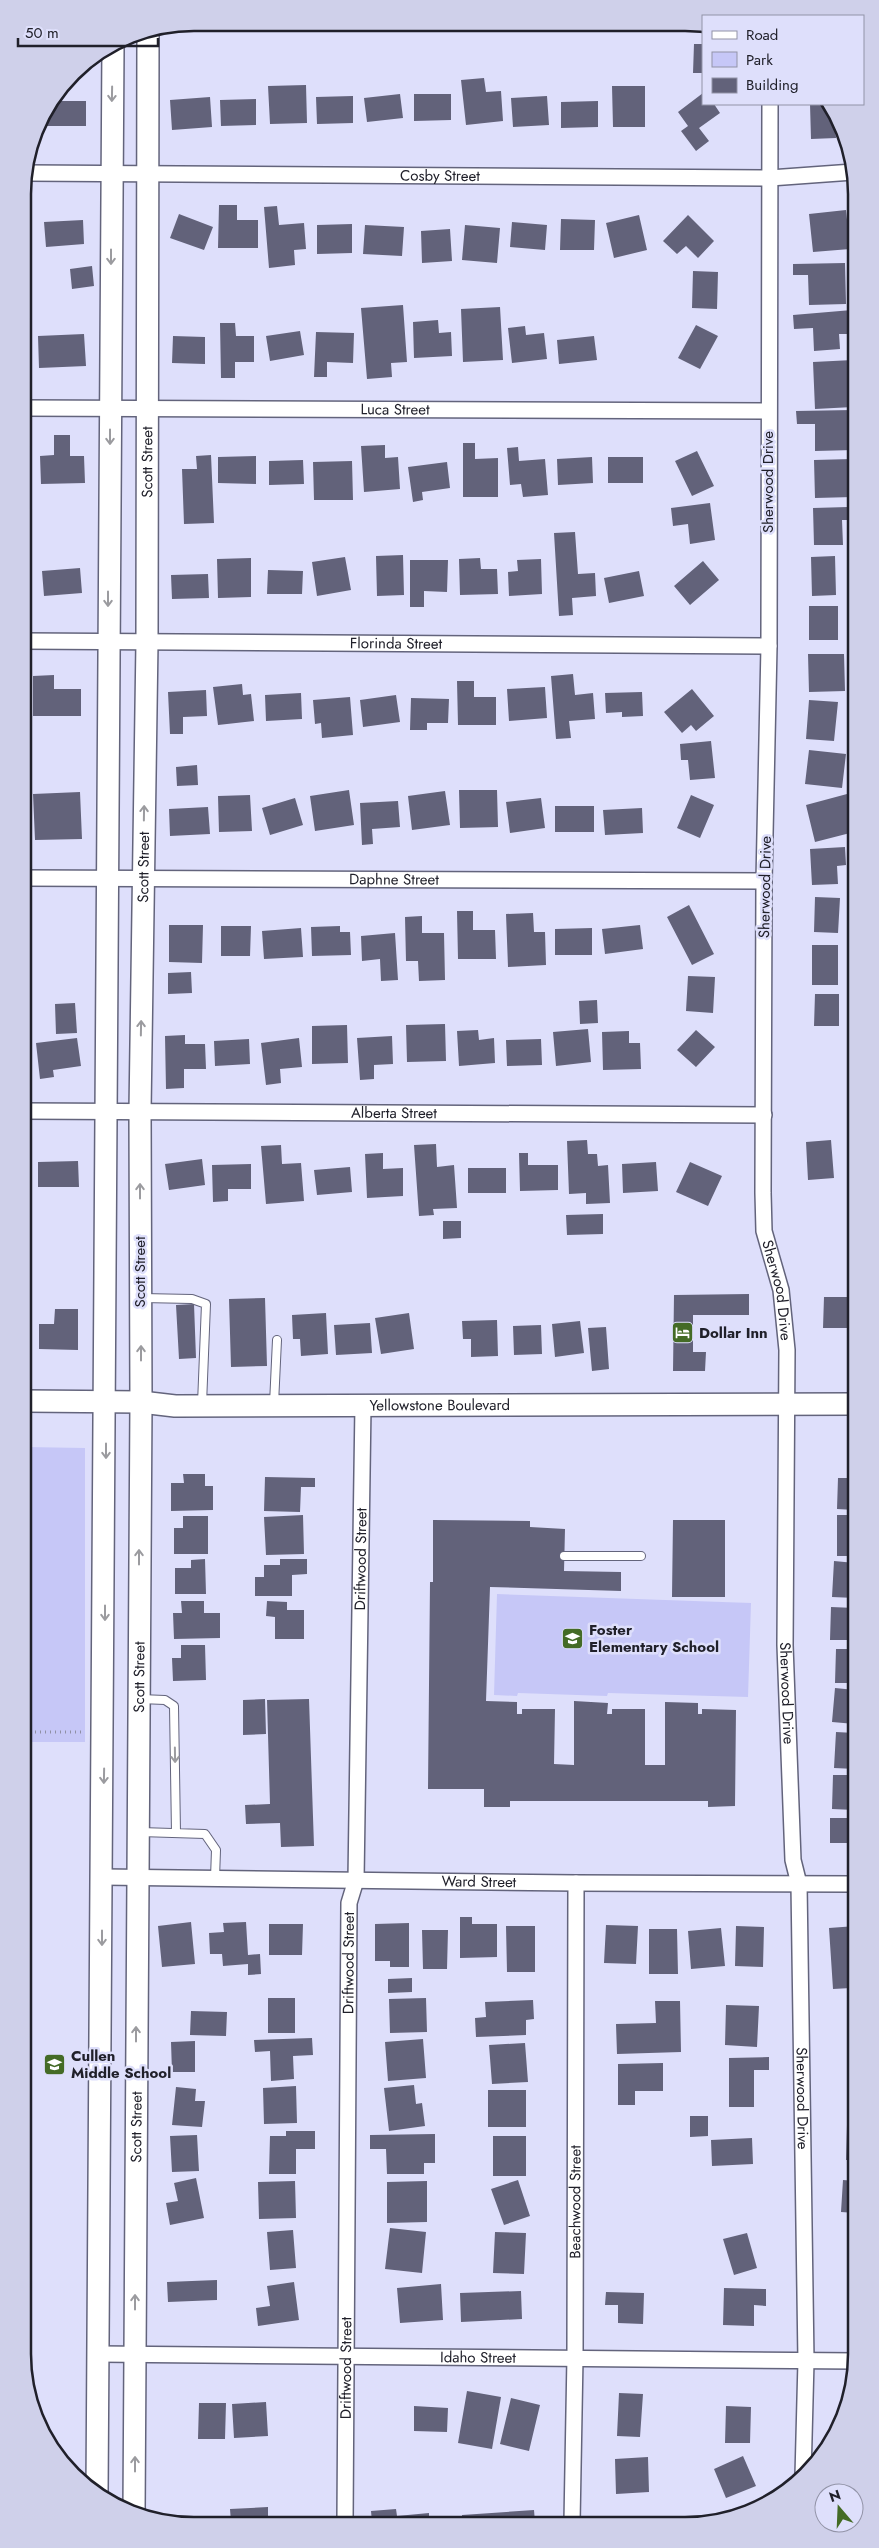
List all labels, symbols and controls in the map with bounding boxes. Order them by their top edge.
scale bar [18,15,158,47]
legend [702,15,864,105]
text: 50 m [25,22,59,44]
text: Road [746,24,778,46]
text: Park [746,49,773,71]
text: Building [746,74,798,96]
one-way arrow [107,86,117,102]
street label: Cosby Street [400,165,480,187]
one-way arrow [106,248,116,265]
street label: Luca Street [360,398,430,421]
street label: Scott Street [136,426,158,498]
one-way arrow [105,429,114,445]
street label: Sherwood Drive [757,431,779,533]
one-way arrow [103,591,113,607]
street label: Florinda Street [350,632,443,655]
one-way arrow [139,806,149,822]
street label: Scott Street [132,831,155,903]
street label: Sherwood Drive [753,835,777,938]
street label: Daphne Street [349,868,439,891]
one-way arrow [136,1021,146,1037]
street label: Alberta Street [351,1102,437,1124]
one-way arrow [135,1183,145,1200]
street label: Scott Street [129,1236,151,1308]
street label: Sherwood Drive [756,1237,797,1342]
hotel icon: Dollar Inn [671,1321,695,1345]
place label: Dollar Inn [699,1322,768,1344]
one-way arrow [136,1346,146,1362]
street label: Yellowstone Boulevard [369,1394,510,1416]
one-way arrow [101,1442,111,1459]
street label: Driftwood Street [349,1507,372,1610]
one-way arrow [134,1549,144,1566]
one-way arrow [100,1605,110,1621]
place label: Foster Elementary School [589,1619,719,1658]
school or university icon: Foster Elementary School [561,1627,585,1651]
street label: Scott Street [128,1641,150,1713]
street label: Sherwood Drive [774,1642,800,1745]
one-way arrow [170,1747,179,1763]
one-way arrow [99,1768,108,1784]
street label: Ward Street [442,1870,517,1893]
street label: Driftwood Street [337,1911,360,2014]
one-way arrow [97,1930,107,1946]
one-way arrow [131,2027,141,2043]
place label: Cullen Middle School [71,2045,171,2084]
street label: Sherwood Drive [790,2047,814,2150]
school or university icon: Cullen Middle School [43,2053,67,2077]
street label: Scott Street [125,2091,148,2163]
street label: Beachwood Street [564,2145,586,2259]
one-way arrow [130,2294,140,2310]
street label: Driftwood Street [335,2316,357,2419]
street label: Idaho Street [440,2346,516,2369]
one-way arrow [130,2457,140,2473]
north arrow [814,2483,864,2533]
text: N [826,2484,843,2507]

